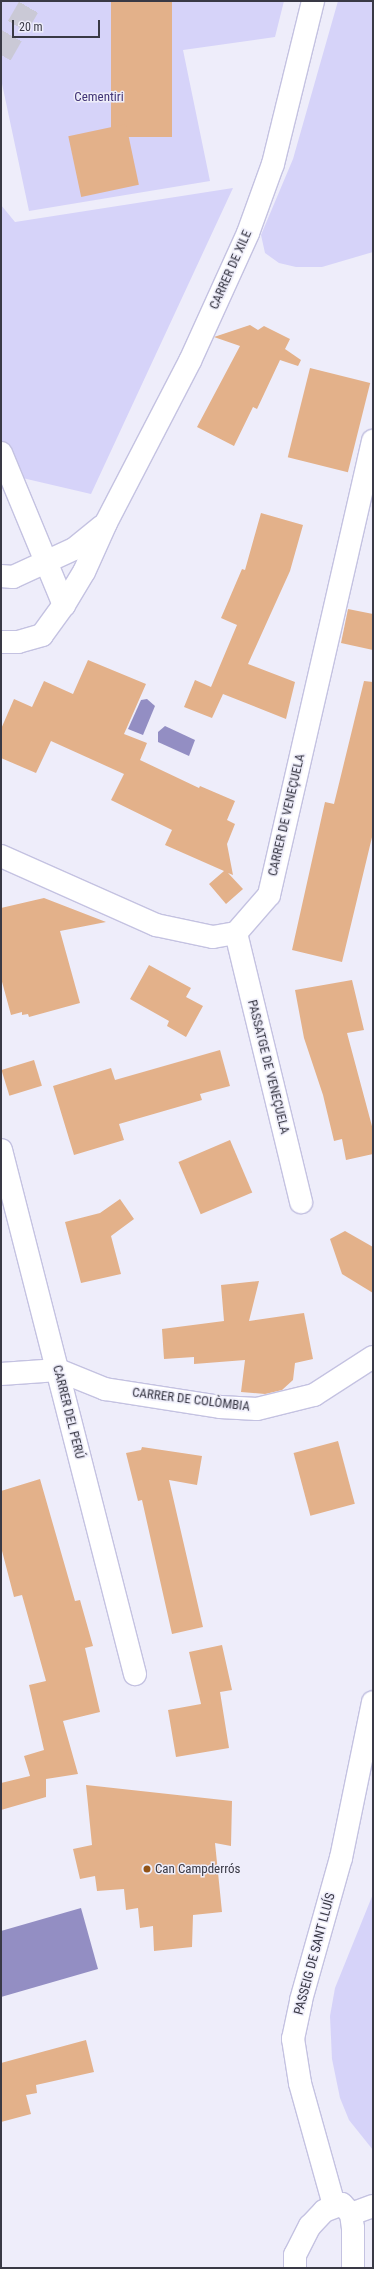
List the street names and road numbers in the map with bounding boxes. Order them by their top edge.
street label: CARRER DE XILE [207,228,255,312]
street label: CARRER DE VENEÇUELA [265,752,309,878]
street label: PASSATGE DE VENEÇUELA [244,998,292,1136]
street label: CARRER DEL PERÚ [49,1364,87,1460]
street label: CARRER DE COLÒMBIA [131,1385,251,1415]
street label: PASSEIG DE SANT LLUÍS [291,1891,339,2017]

